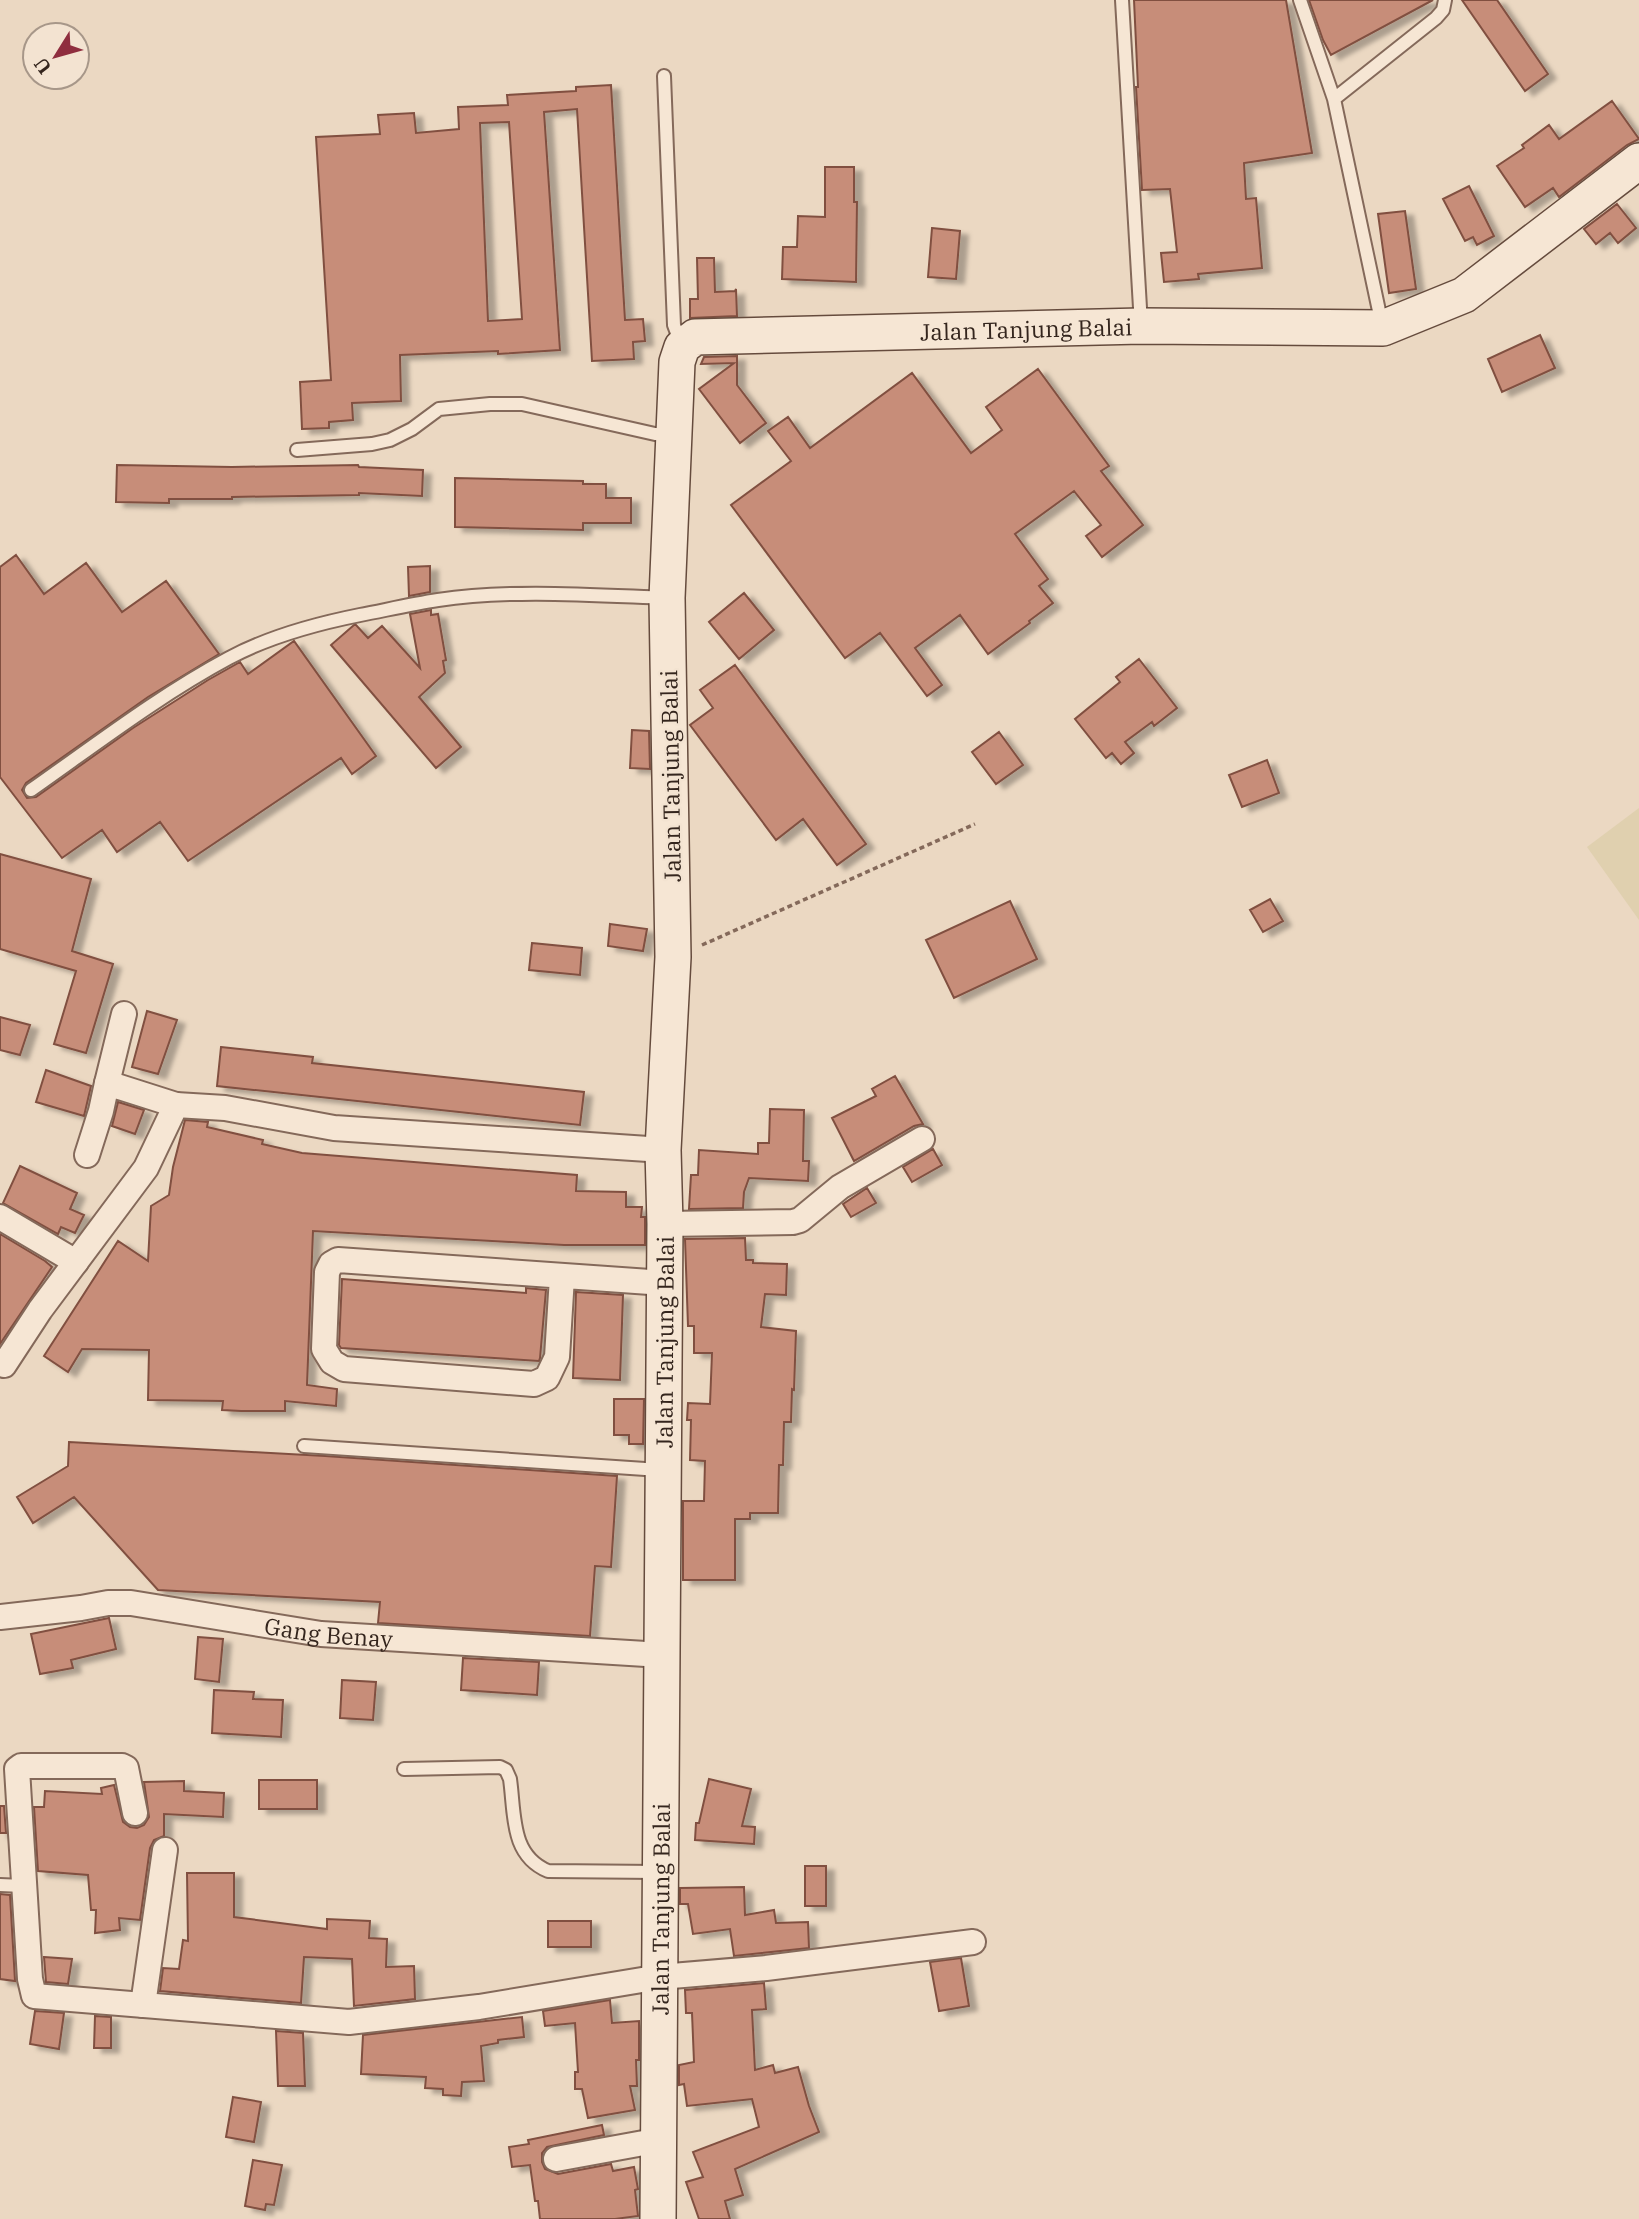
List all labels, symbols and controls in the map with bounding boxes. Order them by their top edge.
north arrow [21,21,91,91]
text: U [28,53,56,79]
street label: Jalan Tanjung Balai [920,311,1133,346]
street label: Jalan Tanjung Balai [653,670,687,882]
street label: Jalan Tanjung Balai [648,1236,680,1448]
street label: Gang Benay [262,1610,395,1653]
street label: Jalan Tanjung Balai [644,1803,676,2015]

